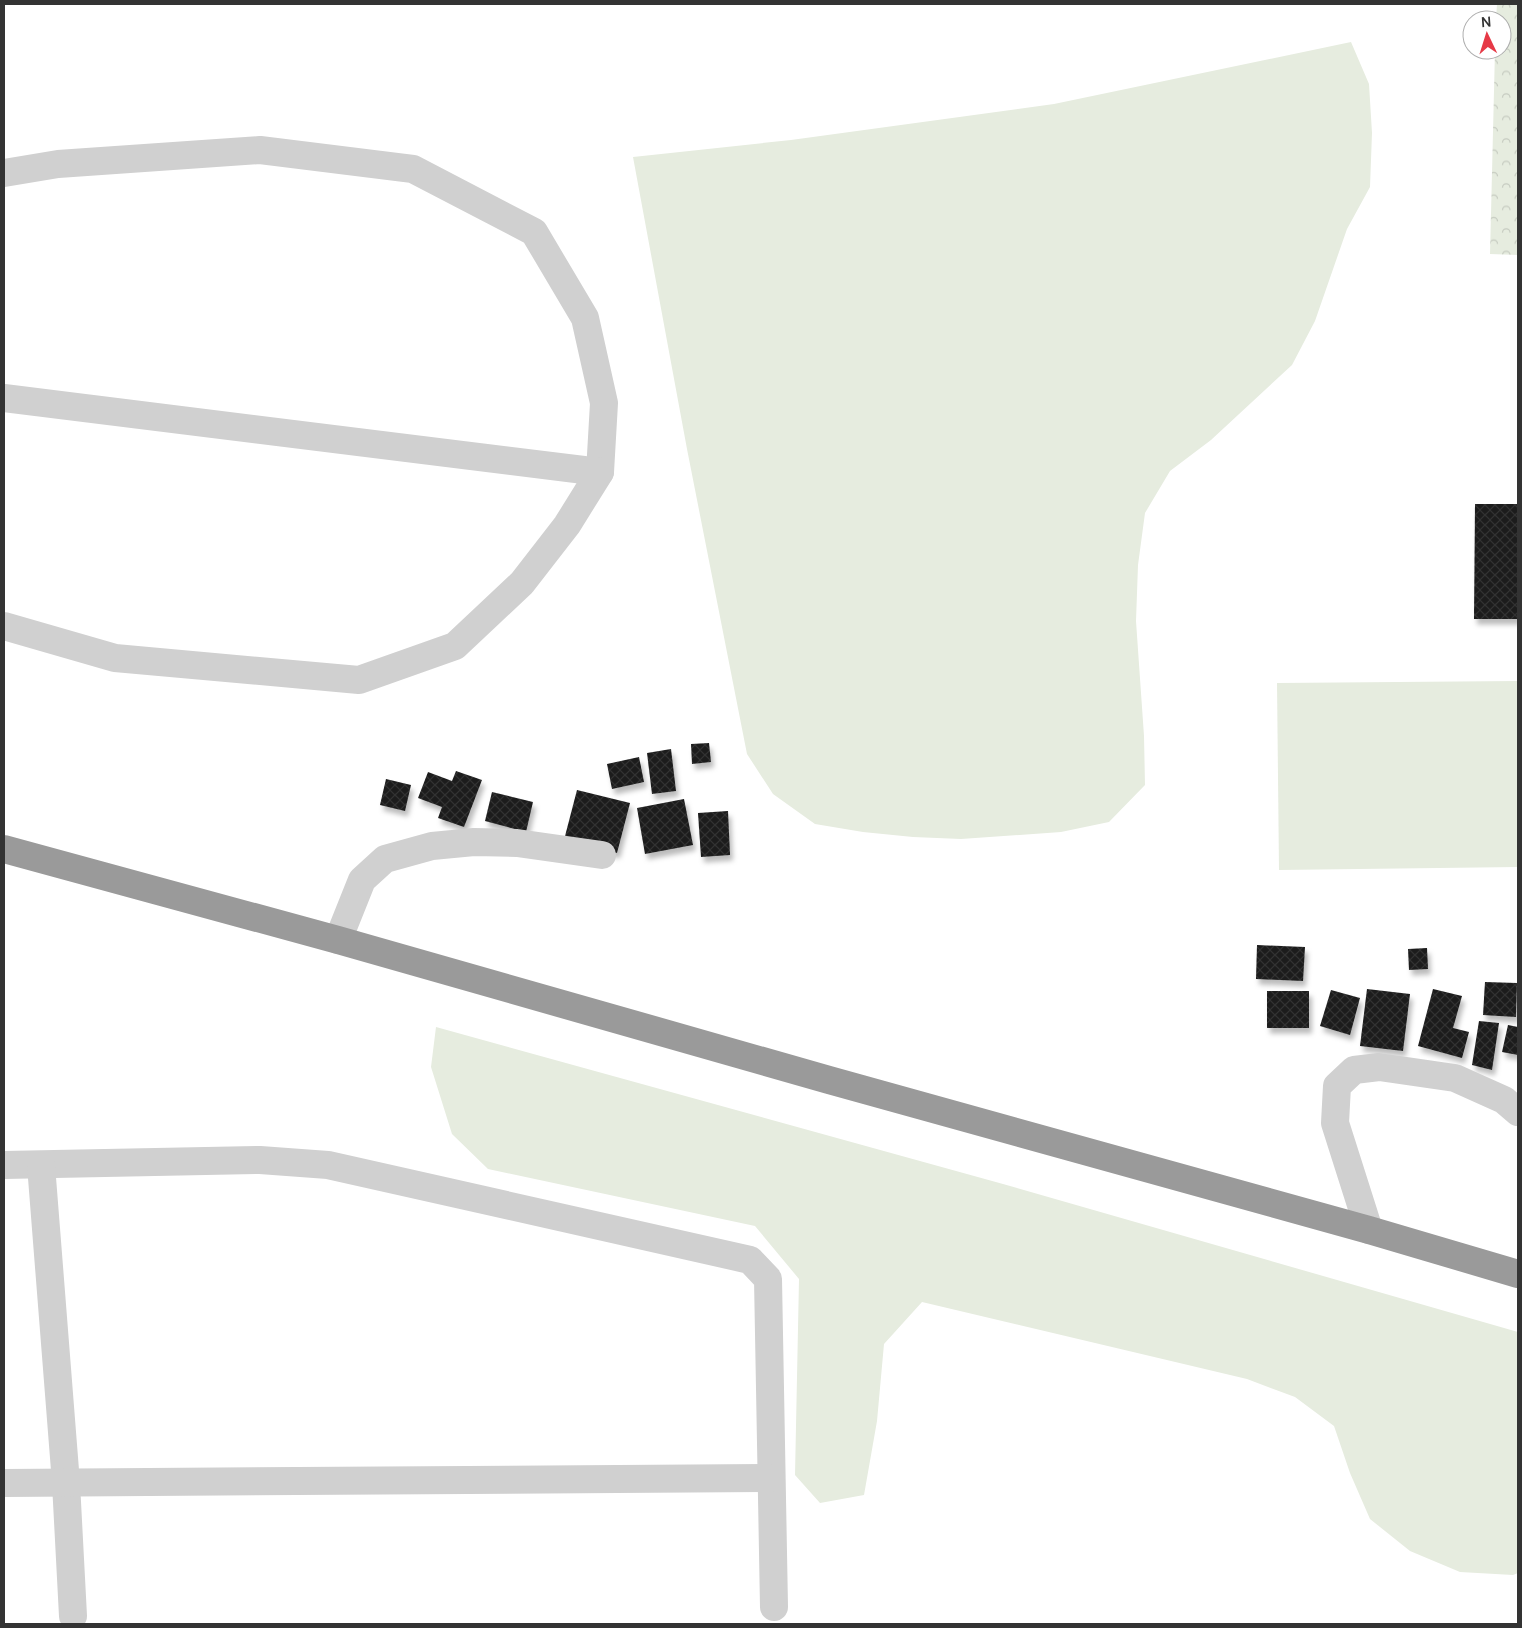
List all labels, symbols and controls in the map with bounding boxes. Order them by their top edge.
north arrow [1462,10,1512,60]
text: N [1480,12,1492,31]

